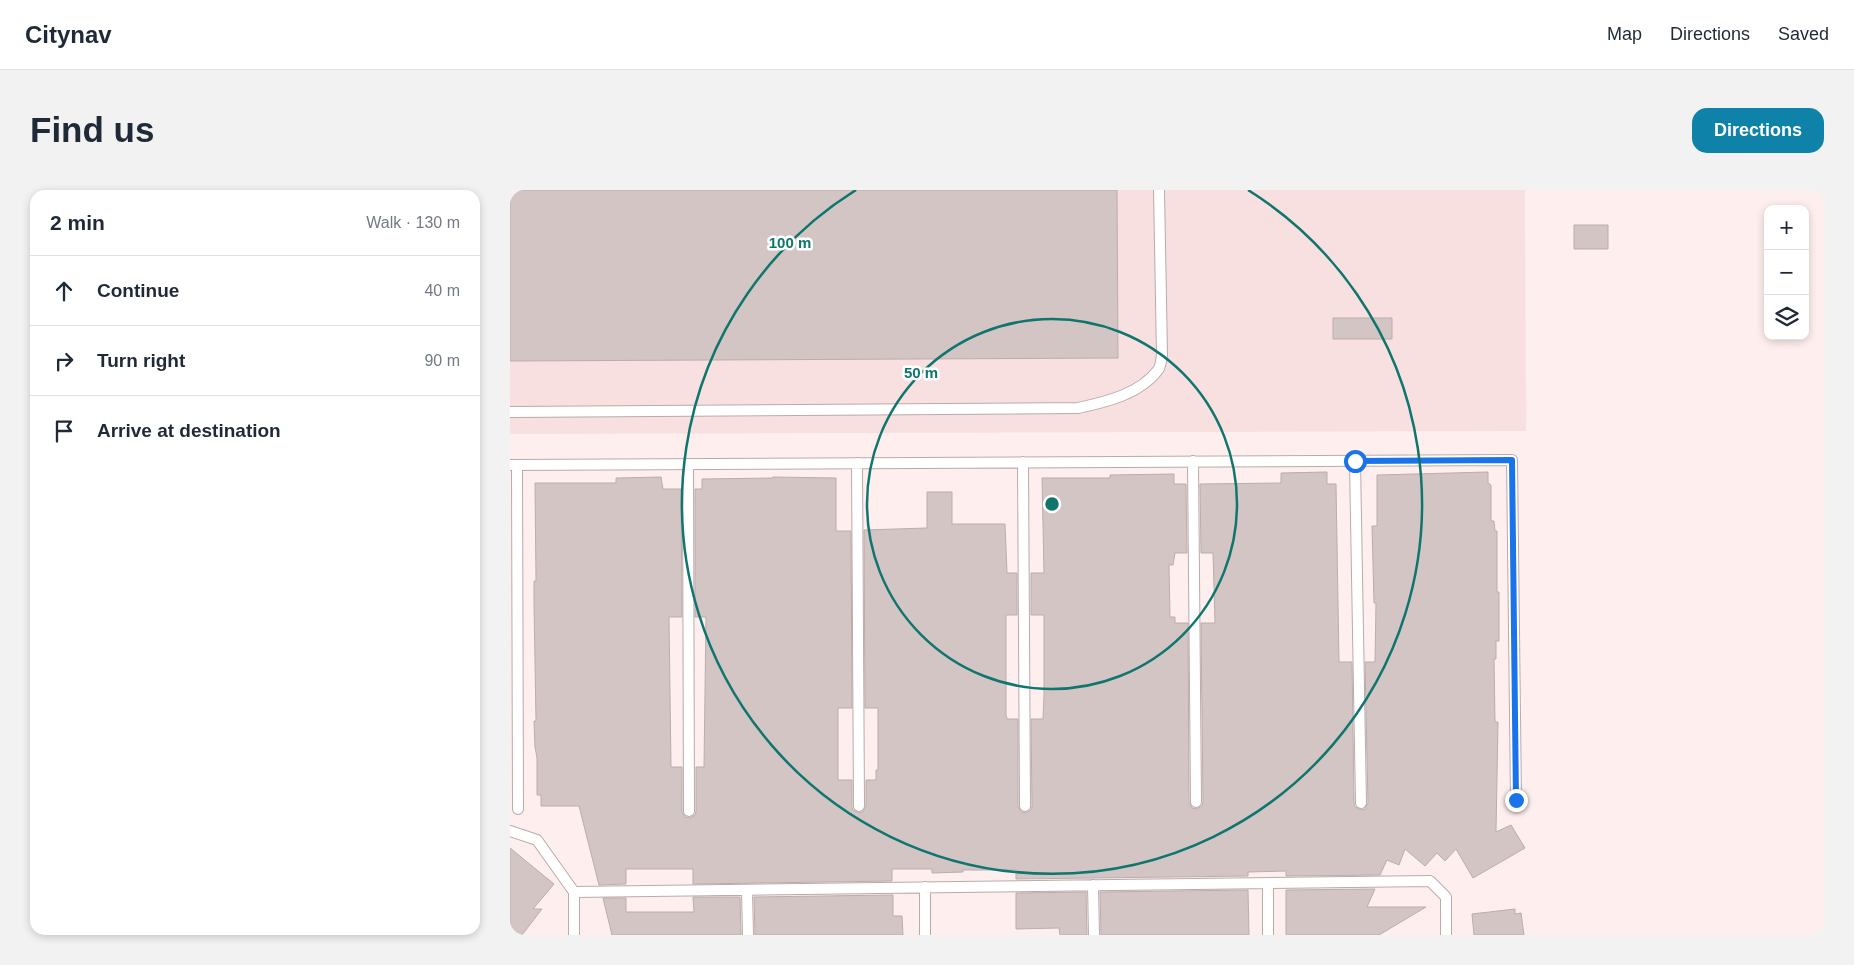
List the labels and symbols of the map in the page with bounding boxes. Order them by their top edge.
text: 100 m [769,234,811,251]
text: 50 m [904,364,938,381]
route start [1344,450,1367,473]
centre of rings [1043,495,1061,513]
route end [1505,789,1528,812]

